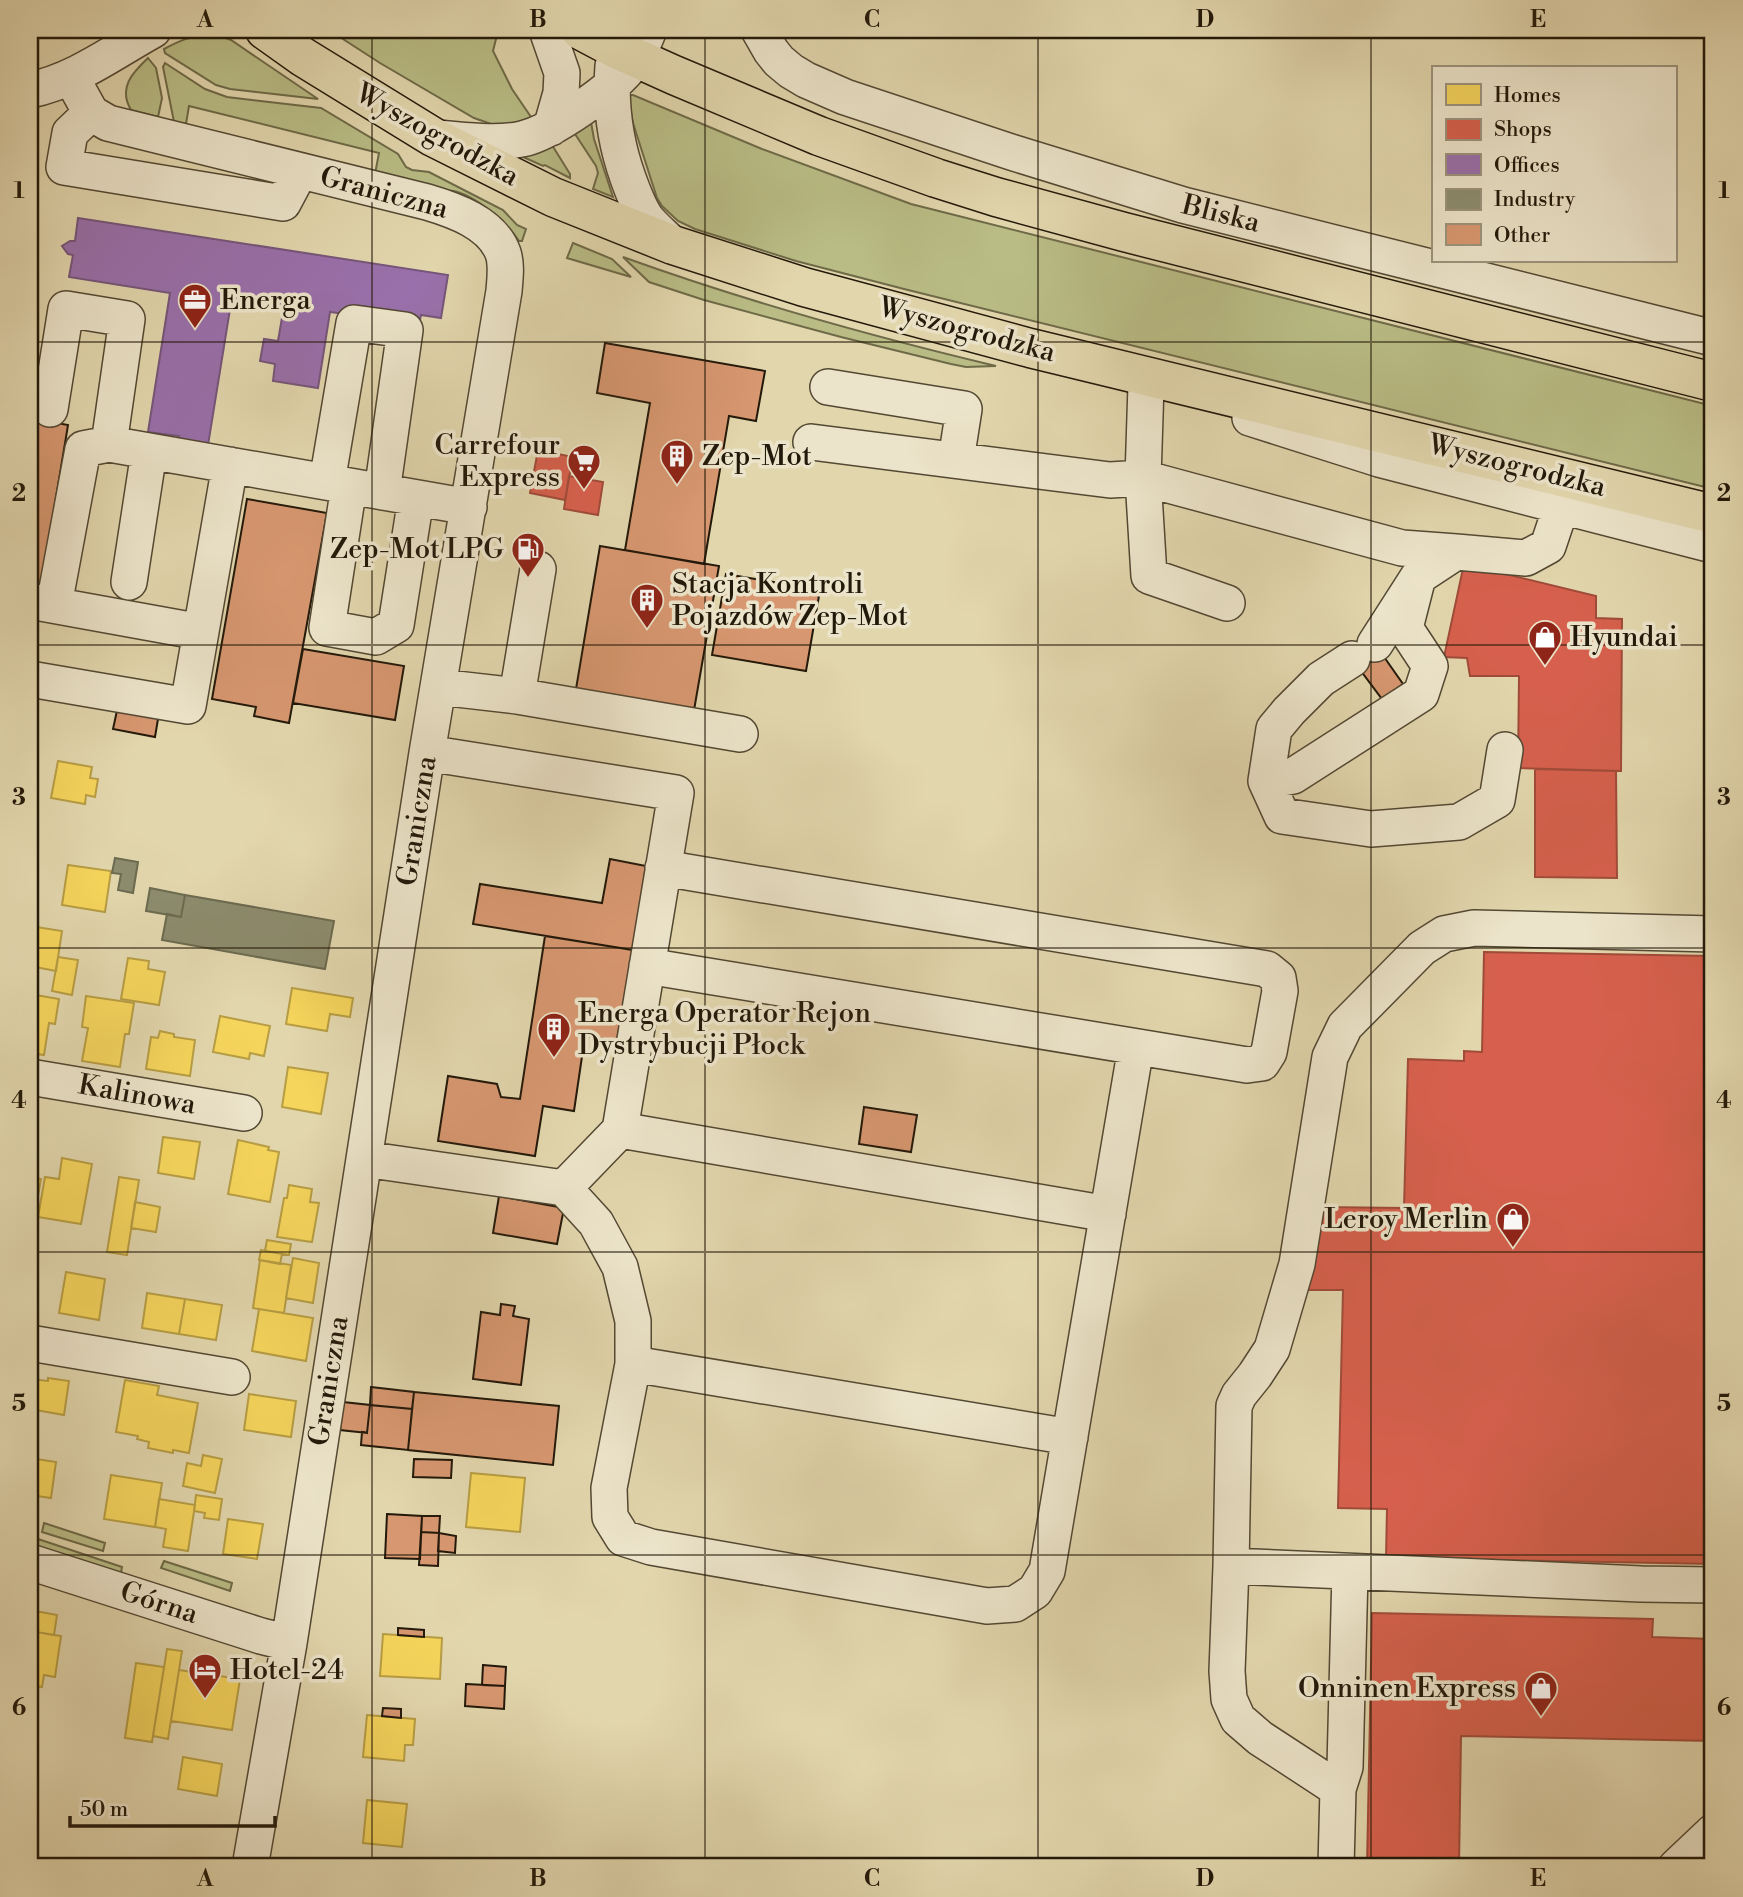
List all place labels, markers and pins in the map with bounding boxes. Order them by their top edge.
office icon: Energa [176,281,214,330]
place label: Energa [220,283,312,318]
place label: Carrefour Express [435,428,560,495]
building icon: Zep-Mot [658,437,696,486]
place label: Zep-Mot [702,439,812,474]
supermarket icon: Carrefour Express [565,442,603,491]
fuel station icon: Zep-Mot LPG [509,530,547,579]
place label: Zep-Mot LPG [330,532,504,567]
place label: Stacja Kontroli Pojazdów Zep-Mot [672,567,908,634]
building icon: Stacja Kontroli Pojazdów Zep-Mot [628,581,666,630]
shop icon: Hyundai [1526,618,1564,667]
place label: Hyundai [1570,620,1678,655]
place label: Energa Operator Rejon Dystrybucji Płock [578,996,871,1063]
building icon: Energa Operator Rejon Dystrybucji Płock [535,1010,573,1059]
shop icon: Leroy Merlin [1494,1200,1532,1249]
place label: Leroy Merlin [1324,1202,1488,1237]
hotel icon: Hotel-24 [186,1651,224,1700]
place label: Hotel-24 [230,1653,344,1688]
shop icon: Onninen Express [1522,1669,1560,1718]
place label: Onninen Express [1298,1671,1516,1706]

